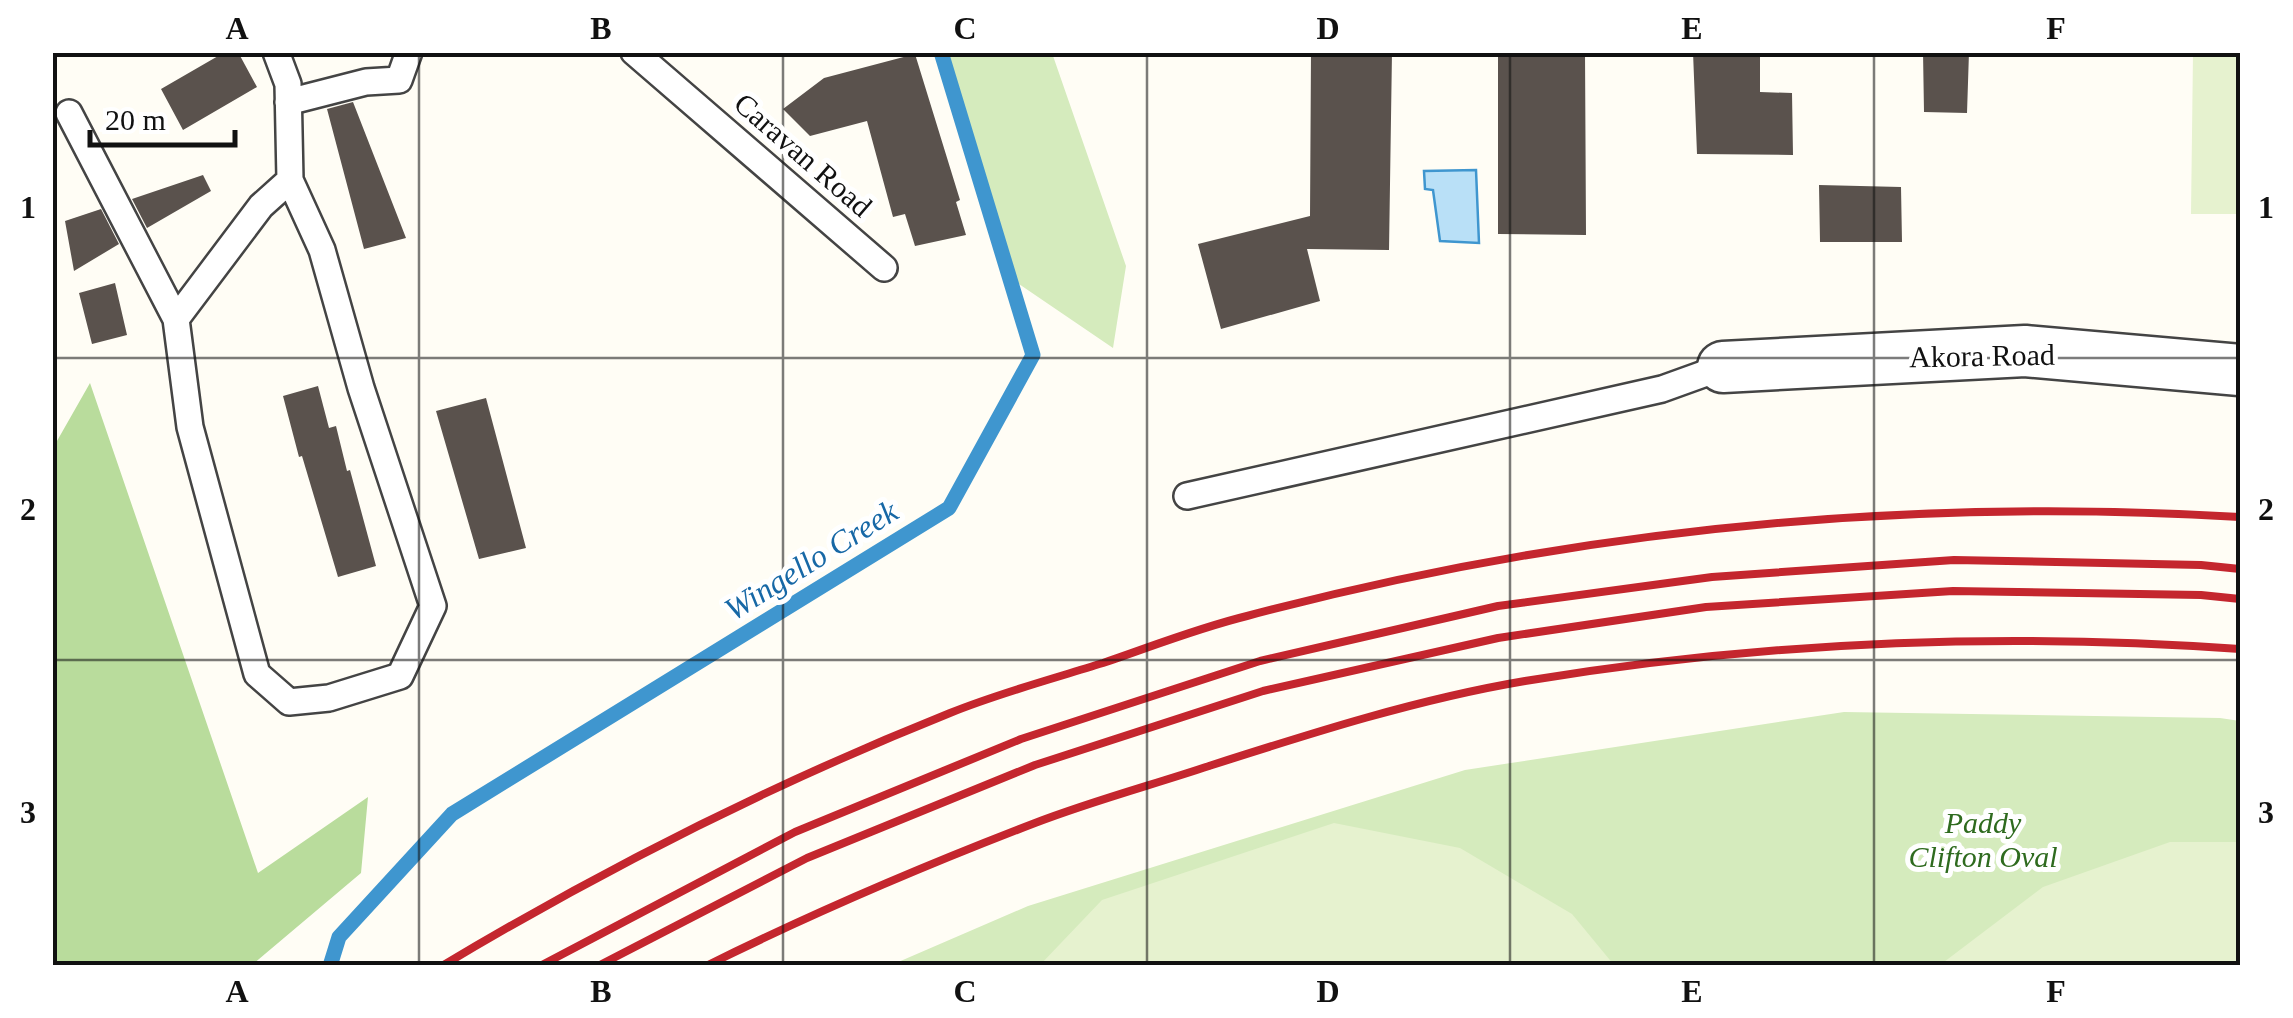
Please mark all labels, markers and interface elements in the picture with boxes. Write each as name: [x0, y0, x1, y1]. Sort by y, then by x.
text: A: [225, 10, 249, 46]
text: B: [590, 10, 612, 46]
text: C: [953, 10, 977, 46]
text: D: [1316, 10, 1340, 46]
text: E: [1681, 10, 1703, 46]
text: F: [2046, 10, 2066, 46]
scale bar: [90, 85, 235, 147]
street label: Caravan Road: [728, 86, 879, 223]
text: 20 m: [105, 103, 166, 136]
text: 1: [20, 189, 36, 225]
text: 1: [2258, 189, 2274, 225]
street label: Akora Road: [1909, 338, 2055, 373]
text: 2: [20, 491, 36, 527]
text: 2: [2258, 491, 2274, 527]
water label: Wingello Creek: [718, 492, 905, 627]
text: 3: [20, 794, 36, 830]
text: 3: [2258, 794, 2274, 830]
park label: Paddy Clifton Oval: [1908, 806, 2058, 873]
text: A: [225, 973, 249, 1009]
text: B: [590, 973, 612, 1009]
text: C: [953, 973, 977, 1009]
text: D: [1316, 973, 1340, 1009]
text: E: [1681, 973, 1703, 1009]
text: F: [2046, 973, 2066, 1009]

